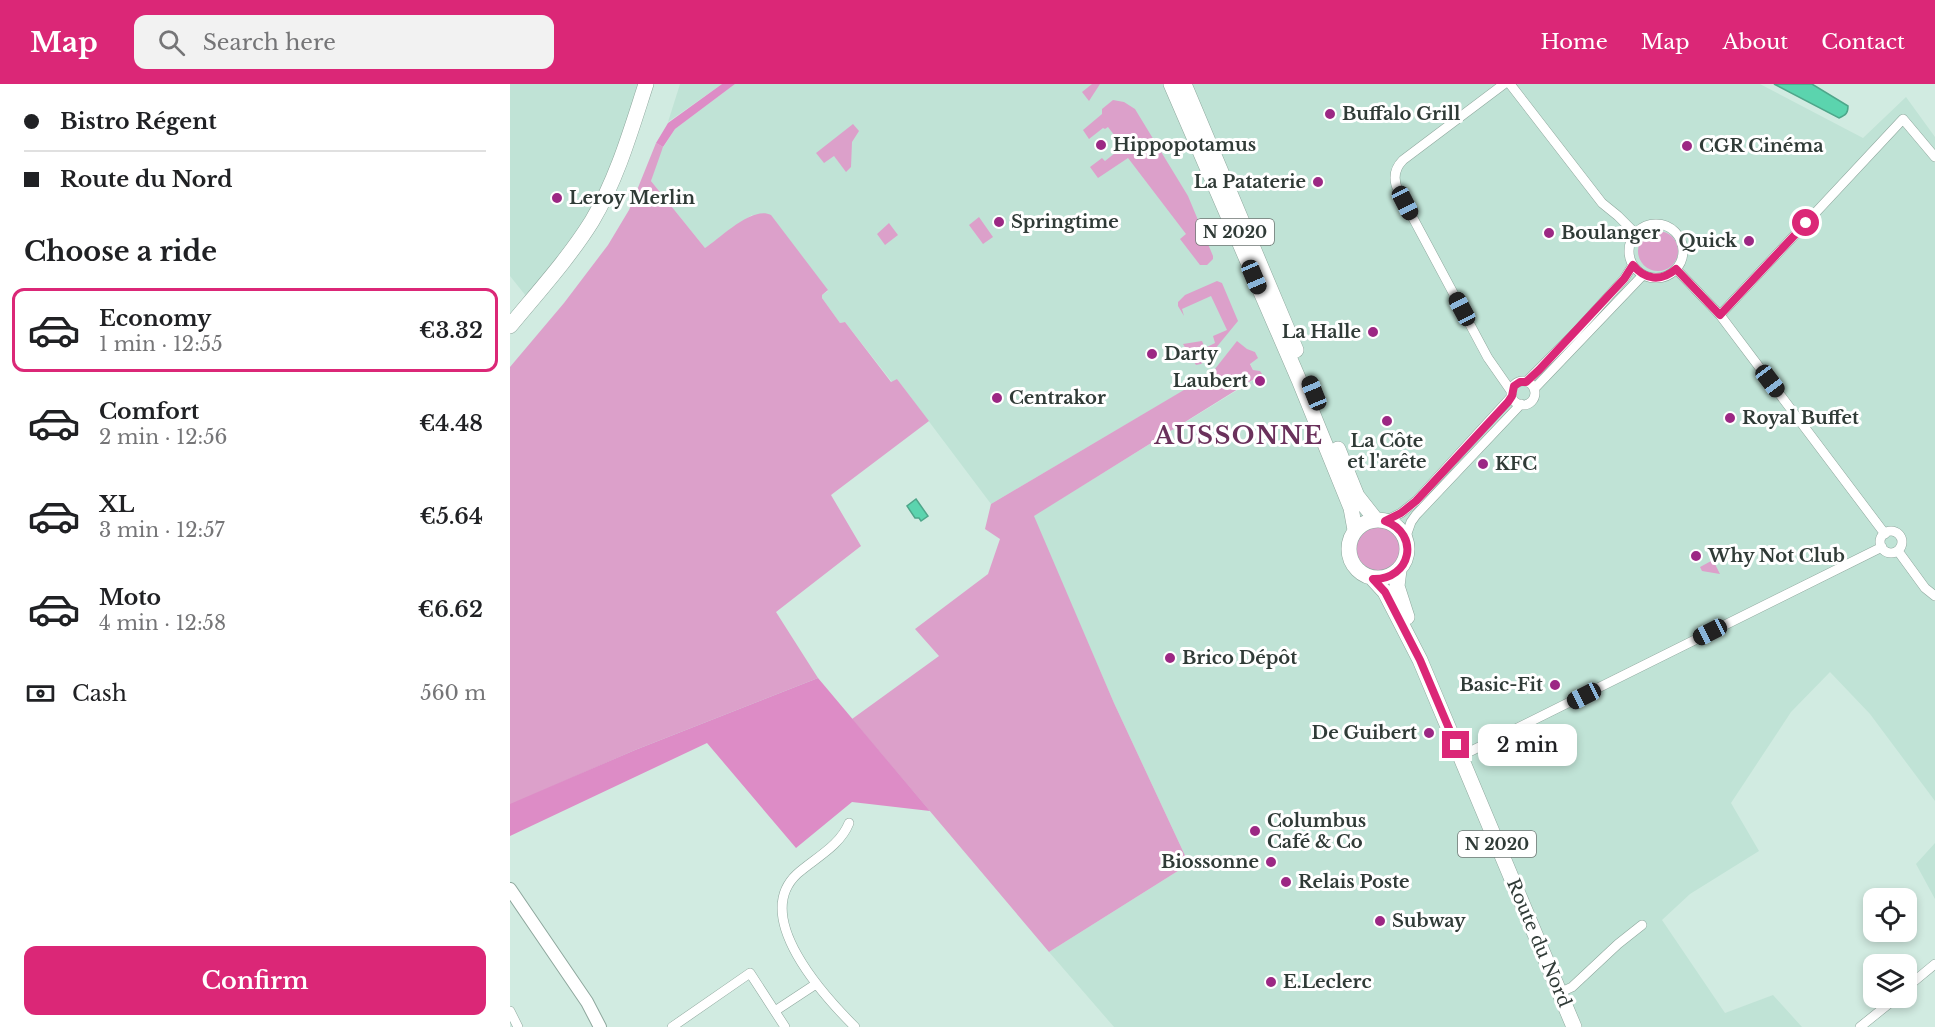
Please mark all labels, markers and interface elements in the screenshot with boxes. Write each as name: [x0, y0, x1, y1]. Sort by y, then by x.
search box: [134, 15, 554, 69]
text: Map: [30, 25, 98, 60]
icon: search: [155, 26, 188, 59]
text: Search here: [203, 29, 336, 56]
text: Home: [1541, 29, 1608, 55]
text: Map: [1641, 29, 1689, 55]
text: About: [1722, 29, 1788, 55]
text: Contact: [1821, 29, 1905, 55]
place label: Buffalo Grill: [1342, 103, 1461, 125]
marker: Buffalo Grill: [1323, 107, 1337, 121]
text: Bistro Régent: [60, 108, 217, 135]
place label: Hippopotamus: [1113, 134, 1256, 156]
place label: CGR Cinéma: [1699, 135, 1824, 157]
marker: Hippopotamus: [1094, 138, 1108, 152]
marker: CGR Cinéma: [1680, 139, 1694, 153]
text: Route du Nord: [60, 166, 232, 193]
place label: La Pataterie: [1194, 171, 1306, 193]
marker: La Pataterie: [1311, 175, 1325, 189]
car: [1389, 183, 1421, 223]
place label: Leroy Merlin: [569, 187, 695, 209]
marker: Leroy Merlin: [550, 191, 564, 205]
route start: [1792, 209, 1819, 236]
place label: Springtime: [1011, 211, 1119, 233]
marker: Springtime: [992, 215, 1006, 229]
road number: N 2020: [1196, 219, 1274, 245]
place label: Boulanger: [1561, 222, 1660, 244]
marker: Boulanger: [1542, 226, 1556, 240]
place label: Quick: [1679, 230, 1738, 252]
marker: Quick: [1742, 234, 1756, 248]
text: Choose a ride: [24, 235, 217, 268]
car: [1239, 257, 1269, 297]
car: [1446, 289, 1478, 329]
icon: car: [27, 303, 81, 357]
text: Economy: [99, 305, 211, 332]
text: €3.32: [419, 317, 483, 344]
place label: La Halle: [1282, 321, 1361, 343]
marker: La Halle: [1366, 325, 1380, 339]
text: 1 min · 12:55: [99, 332, 223, 356]
place label: Darty: [1164, 343, 1219, 365]
marker: Darty: [1145, 347, 1159, 361]
car: [1752, 361, 1788, 401]
place label: Laubert: [1173, 370, 1248, 392]
car: [1299, 373, 1329, 413]
marker: Laubert: [1253, 374, 1267, 388]
place label: Centrakor: [1009, 387, 1106, 409]
marker: Centrakor: [990, 391, 1004, 405]
icon: car: [27, 396, 81, 450]
text: Comfort: [99, 398, 199, 425]
place label: Royal Buffet: [1742, 407, 1859, 429]
text: €4.48: [419, 410, 483, 437]
marker: Royal Buffet: [1723, 411, 1737, 425]
marker: La Côte et l'arête: [1380, 414, 1394, 428]
district label: AUSSONNE: [1153, 421, 1324, 450]
text: 2 min · 12:56: [99, 425, 227, 449]
place label: La Côte et l'arête: [1347, 430, 1427, 473]
place label: KFC: [1495, 453, 1537, 475]
marker: KFC: [1476, 457, 1490, 471]
icon: car: [27, 489, 81, 543]
text: XL: [99, 491, 134, 518]
text: €5.64: [420, 503, 483, 530]
text: 3 min · 12:57: [99, 518, 225, 542]
place label: Why Not Club: [1707, 545, 1845, 567]
marker: Why Not Club: [1689, 549, 1703, 563]
icon: car: [27, 582, 81, 636]
text: Moto: [99, 584, 161, 611]
text: €6.62: [418, 596, 483, 623]
text: 4 min · 12:58: [99, 611, 226, 635]
car: [1690, 616, 1730, 648]
place label: Brico Dépôt: [1182, 647, 1297, 669]
marker: Brico Dépôt: [1163, 651, 1177, 665]
place label: Basic-Fit: [1459, 674, 1543, 696]
icon: cash: [24, 677, 57, 710]
marker: Basic-Fit: [1548, 678, 1562, 692]
text: Cash: [72, 680, 127, 707]
car: [1564, 680, 1604, 712]
text: 560 m: [420, 681, 486, 705]
place label: De Guibert: [1312, 722, 1417, 744]
callout: 2 min: [1477, 724, 1576, 766]
marker: De Guibert: [1422, 726, 1436, 740]
route end: [1442, 731, 1469, 758]
text: 2 min: [1497, 733, 1558, 757]
place label: Columbus Café & Co: [1267, 810, 1366, 853]
marker: Columbus Café & Co: [1248, 824, 1262, 838]
road number: N 2020: [1458, 831, 1536, 857]
place label: Biossonne: [1161, 851, 1259, 873]
marker: Biossonne: [1264, 855, 1278, 869]
place label: Relais Poste: [1298, 871, 1410, 893]
marker: Relais Poste: [1279, 875, 1293, 889]
street label: Route du Nord: [1502, 875, 1576, 1011]
map controls: [1863, 888, 1917, 1008]
button: locate: [1863, 888, 1917, 942]
place label: Subway: [1392, 910, 1466, 932]
marker: Subway: [1373, 914, 1387, 928]
button: Confirm: [24, 946, 486, 1015]
button: layers: [1863, 954, 1917, 1008]
place label: E.Leclerc: [1283, 971, 1372, 993]
marker: E.Leclerc: [1264, 975, 1278, 989]

